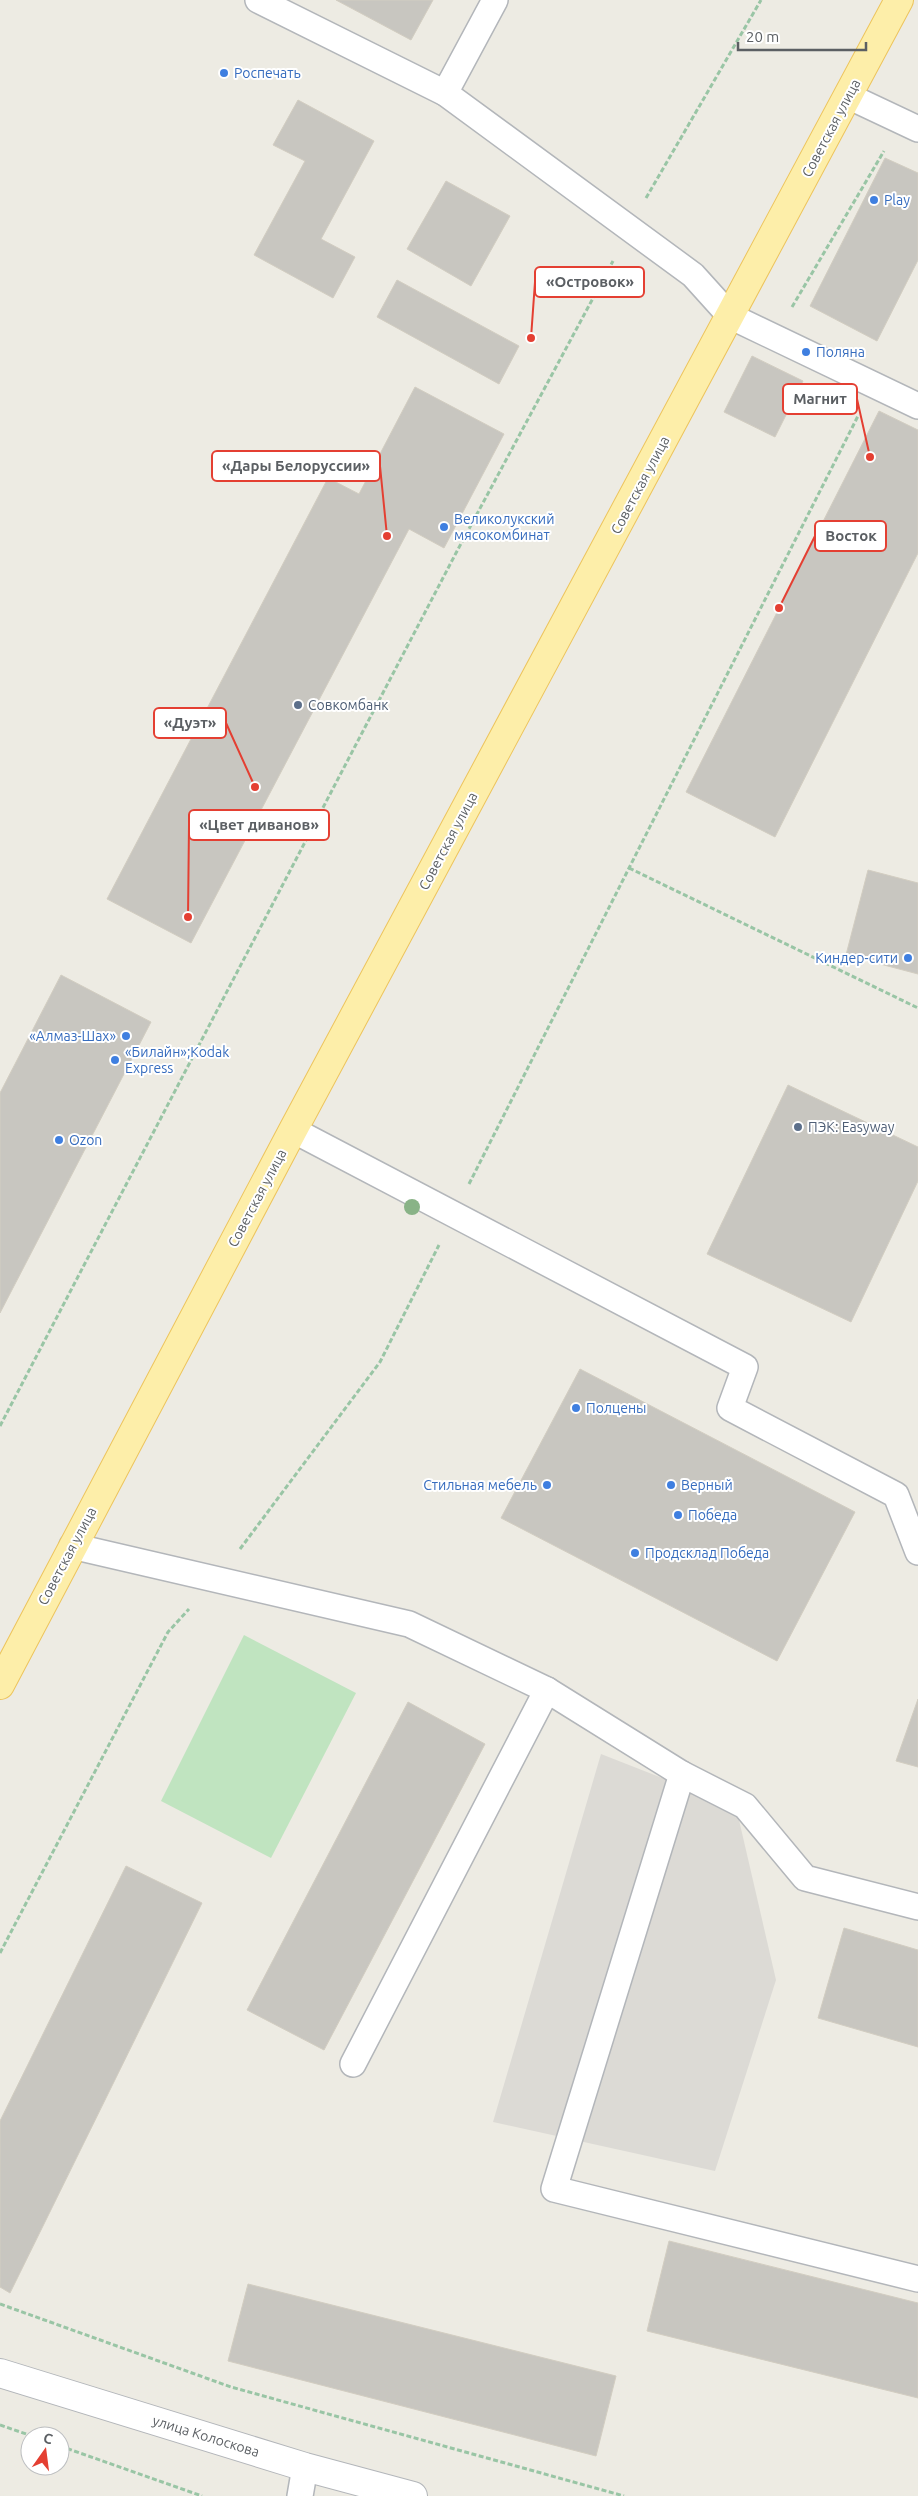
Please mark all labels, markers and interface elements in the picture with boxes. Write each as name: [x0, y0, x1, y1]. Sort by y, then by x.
scale bar: [738, 20, 866, 52]
text: 20 m: [746, 28, 779, 45]
place label: Роспечать: [234, 65, 301, 81]
marker: Роспечать: [218, 67, 230, 79]
street label: Советская улица: [798, 76, 864, 180]
place label: Рlay: [884, 192, 910, 208]
marker: Рlay: [868, 194, 880, 206]
callout: «Островок»: [535, 267, 644, 297]
text: «Островок»: [546, 273, 635, 290]
place label: Поляна: [816, 344, 865, 360]
marker: Поляна: [800, 346, 812, 358]
callout: Магнит: [783, 384, 857, 414]
text: Магнит: [793, 390, 847, 407]
street label: Советская улица: [607, 433, 673, 537]
callout: «Дары Белоруссии»: [212, 451, 380, 481]
text: «Дары Белоруссии»: [222, 457, 371, 474]
place label: Великолукский мясокомбинат: [454, 511, 554, 543]
marker: Великолукский мясокомбинат: [438, 521, 450, 533]
callout: Восток: [815, 521, 886, 551]
text: Восток: [825, 527, 877, 544]
place label: Совкомбанк: [308, 697, 389, 713]
marker: Совкомбанк: [292, 699, 304, 711]
callout: «Дуэт»: [154, 708, 226, 738]
text: «Дуэт»: [164, 714, 217, 731]
street label: Советская улица: [415, 789, 481, 893]
callout: «Цвет диванов»: [189, 810, 329, 840]
text: «Цвет диванов»: [199, 816, 319, 833]
place label: Киндер-сити: [815, 950, 898, 966]
marker: Киндер-сити: [902, 952, 914, 964]
place label: «Алмаз-Шах»: [29, 1028, 116, 1044]
marker: «Алмаз-Шах»: [120, 1030, 132, 1042]
place label: «Билайн»;Kodak Express: [125, 1044, 229, 1076]
marker: «Билайн»;Kodak Express: [109, 1054, 121, 1066]
place label: ПЭК: Easyway: [808, 1119, 895, 1135]
marker: ПЭК: Easyway: [792, 1121, 804, 1133]
place label: Ozon: [69, 1132, 102, 1148]
marker: Ozon: [53, 1134, 65, 1146]
street label: Советская улица: [224, 1146, 290, 1250]
place label: Полцены: [586, 1400, 647, 1416]
marker: Полцены: [570, 1402, 582, 1414]
place label: Стильная мебель: [423, 1477, 537, 1493]
place label: Верный: [681, 1477, 733, 1493]
marker: Стильная мебель: [541, 1479, 553, 1491]
marker: Верный: [665, 1479, 677, 1491]
street label: Советская улица: [34, 1504, 100, 1608]
place label: Победа: [688, 1507, 737, 1523]
marker: Победа: [672, 1509, 684, 1521]
place label: Продсклад Победа: [645, 1545, 769, 1561]
marker: Продсклад Победа: [629, 1547, 641, 1559]
street label: улица Колоскова: [151, 2412, 261, 2460]
north arrow: [20, 2426, 70, 2476]
text: С: [42, 2430, 54, 2447]

